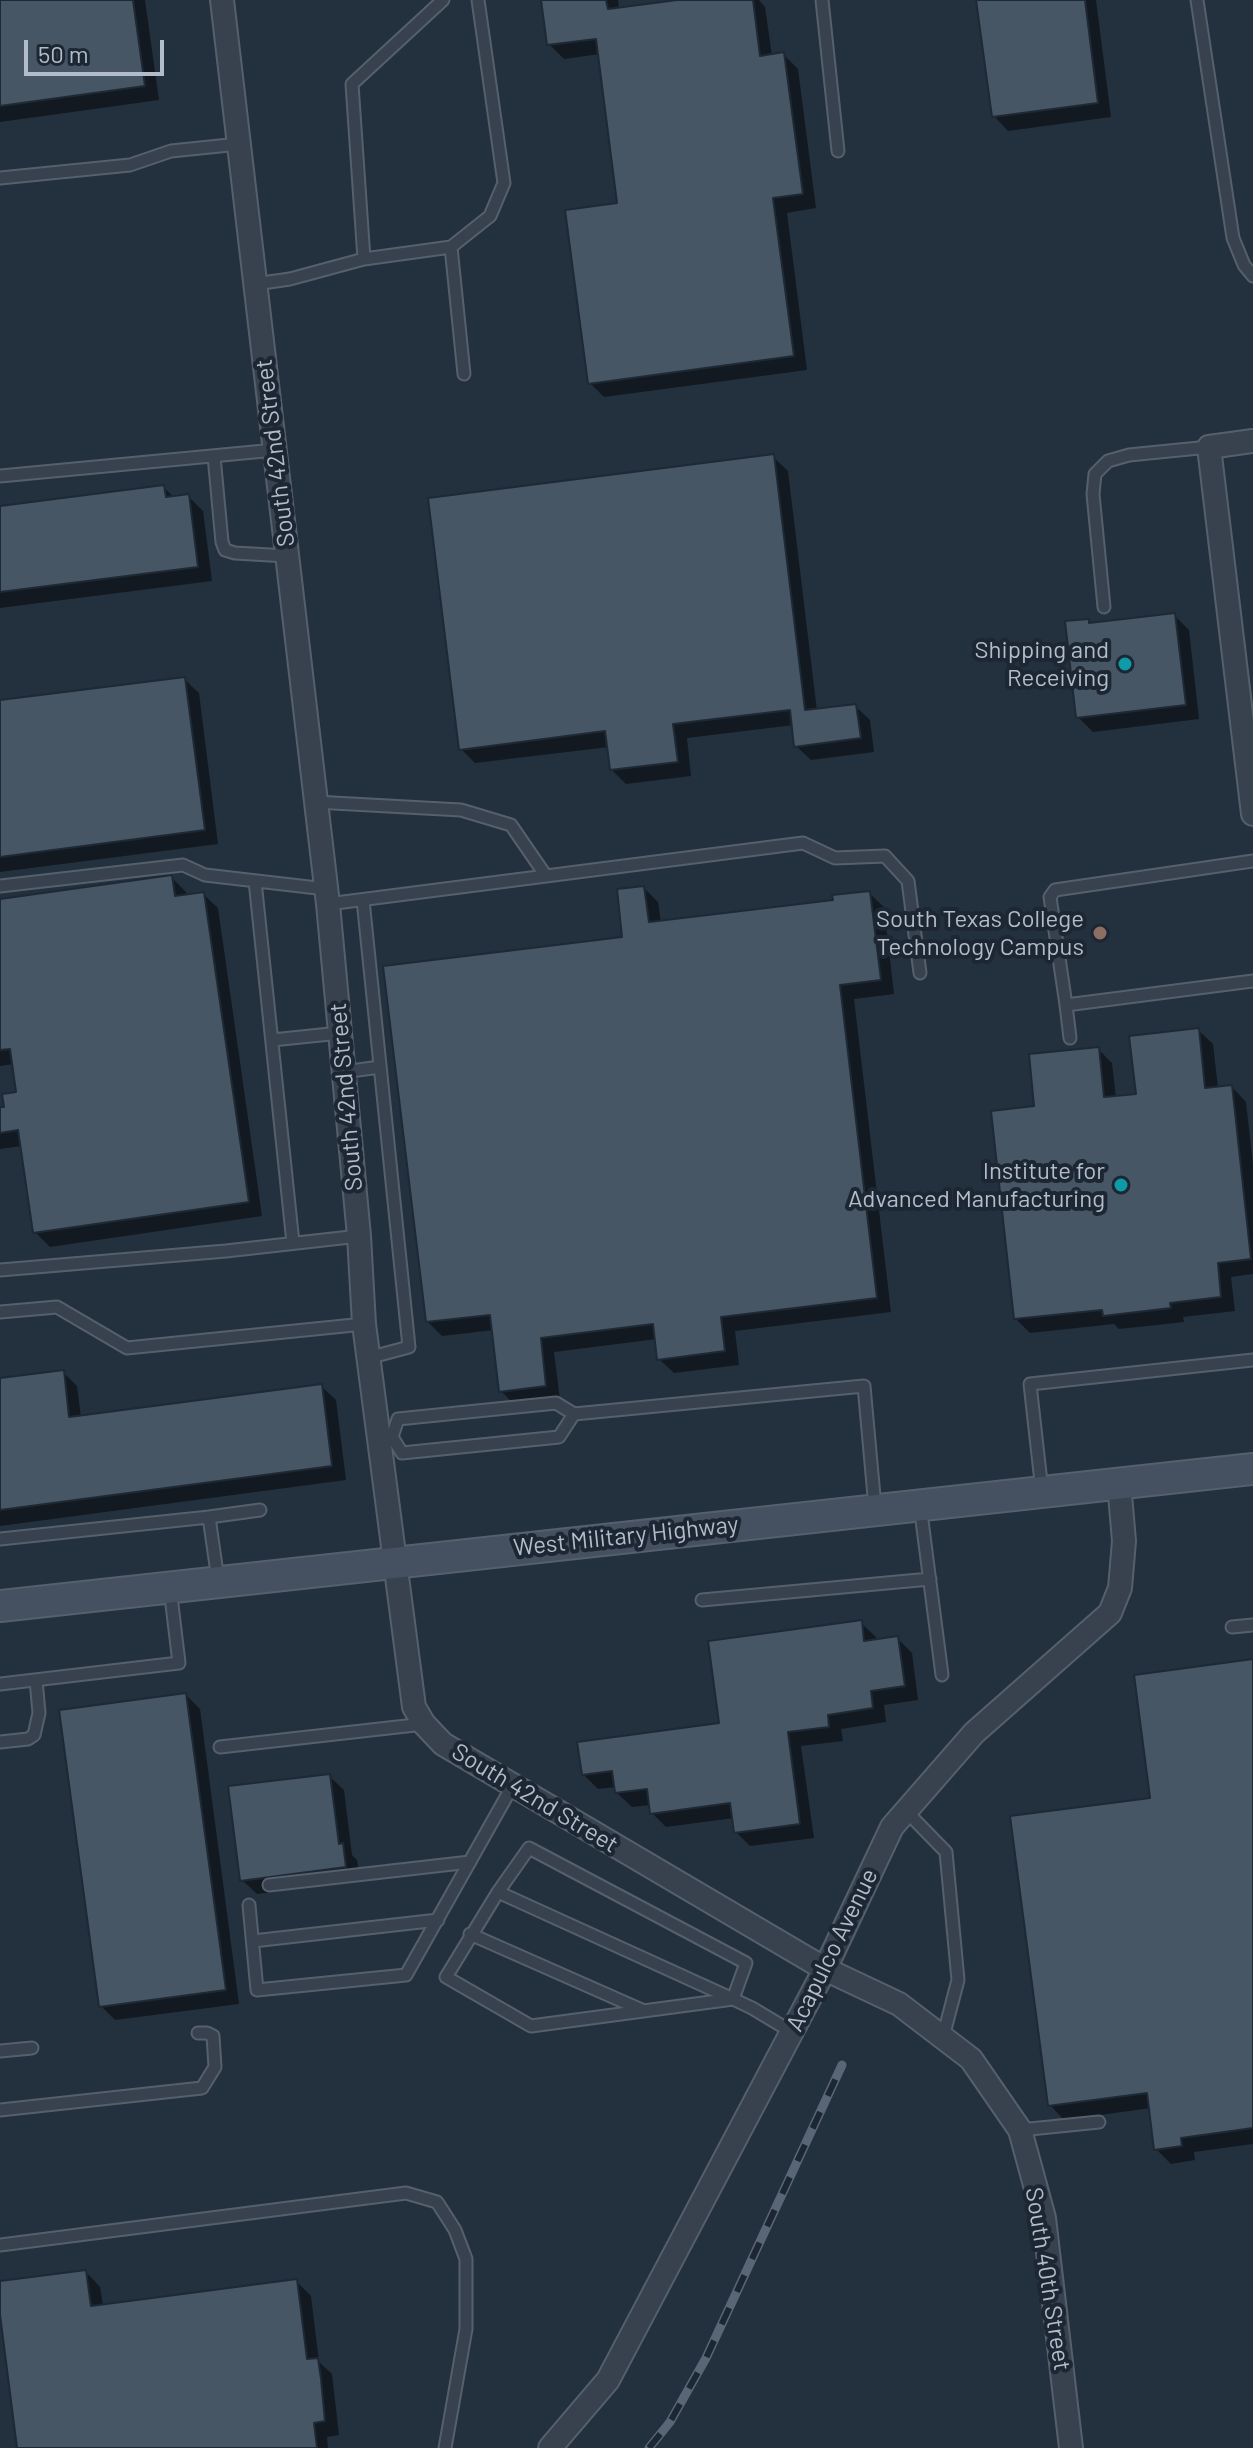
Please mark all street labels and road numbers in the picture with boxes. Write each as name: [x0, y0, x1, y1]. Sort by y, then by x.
street label: South 42nd Street: [249, 358, 301, 548]
street label: South 42nd Street: [323, 1002, 369, 1192]
street label: West Military Highway: [512, 1510, 740, 1562]
street label: South 42nd Street: [447, 1737, 623, 1859]
street label: Acapulco Avenue: [780, 1864, 884, 2036]
street label: South 40th Street: [1019, 2185, 1077, 2373]

